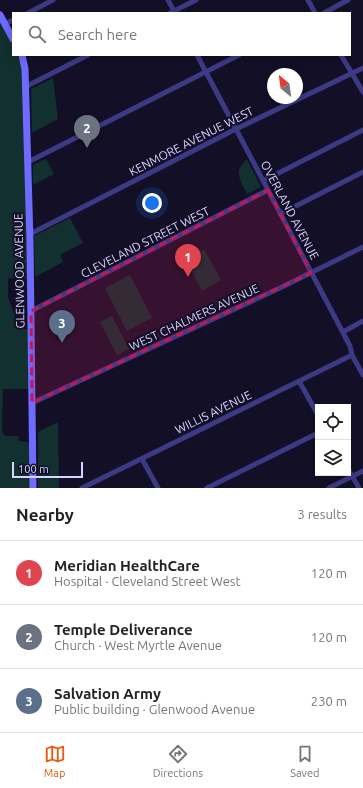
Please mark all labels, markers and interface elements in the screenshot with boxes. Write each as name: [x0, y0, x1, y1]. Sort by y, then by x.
search box: [12, 12, 351, 56]
icon: search: [26, 23, 48, 45]
text: Search here: [58, 26, 137, 43]
north arrow: [267, 68, 303, 104]
street label: KENMORE AVENUE WEST: [127, 104, 256, 178]
pin: 2: [74, 115, 100, 148]
street label: OVERLAND AVENUE: [258, 158, 322, 262]
your location: [142, 193, 162, 213]
street label: CLEVELAND STREET WEST: [78, 204, 212, 280]
street label: GLENWOOD AVENUE: [11, 213, 27, 329]
pin: 1: [175, 244, 201, 277]
street label: WEST CHALMERS AVENUE: [127, 281, 261, 353]
pin: 3: [49, 310, 75, 343]
street label: WILLIS AVENUE: [173, 388, 254, 436]
map controls: [315, 404, 351, 476]
button: locate: [315, 404, 351, 440]
button: layers: [315, 440, 351, 476]
scale bar: [12, 460, 83, 479]
text: 100 m: [18, 463, 49, 475]
text: Nearby: [16, 505, 74, 524]
text: 3 results: [297, 507, 347, 521]
text: Meridian HealthCare: [54, 557, 200, 574]
text: 1: [25, 566, 33, 580]
text: 120 m: [311, 566, 347, 580]
text: Hospital · Cleveland Street West: [54, 574, 241, 588]
text: Temple Deliverance: [54, 621, 193, 638]
text: 2: [25, 630, 33, 644]
text: 120 m: [311, 630, 347, 644]
text: Church · West Myrtle Avenue: [54, 638, 222, 652]
text: Salvation Army: [54, 685, 161, 702]
text: 3: [25, 694, 33, 708]
text: 230 m: [311, 694, 347, 708]
text: Public building · Glenwood Avenue: [54, 702, 255, 716]
tab: Map: [44, 743, 66, 779]
tab: Directions: [153, 743, 203, 779]
tab: Saved: [290, 743, 319, 779]

